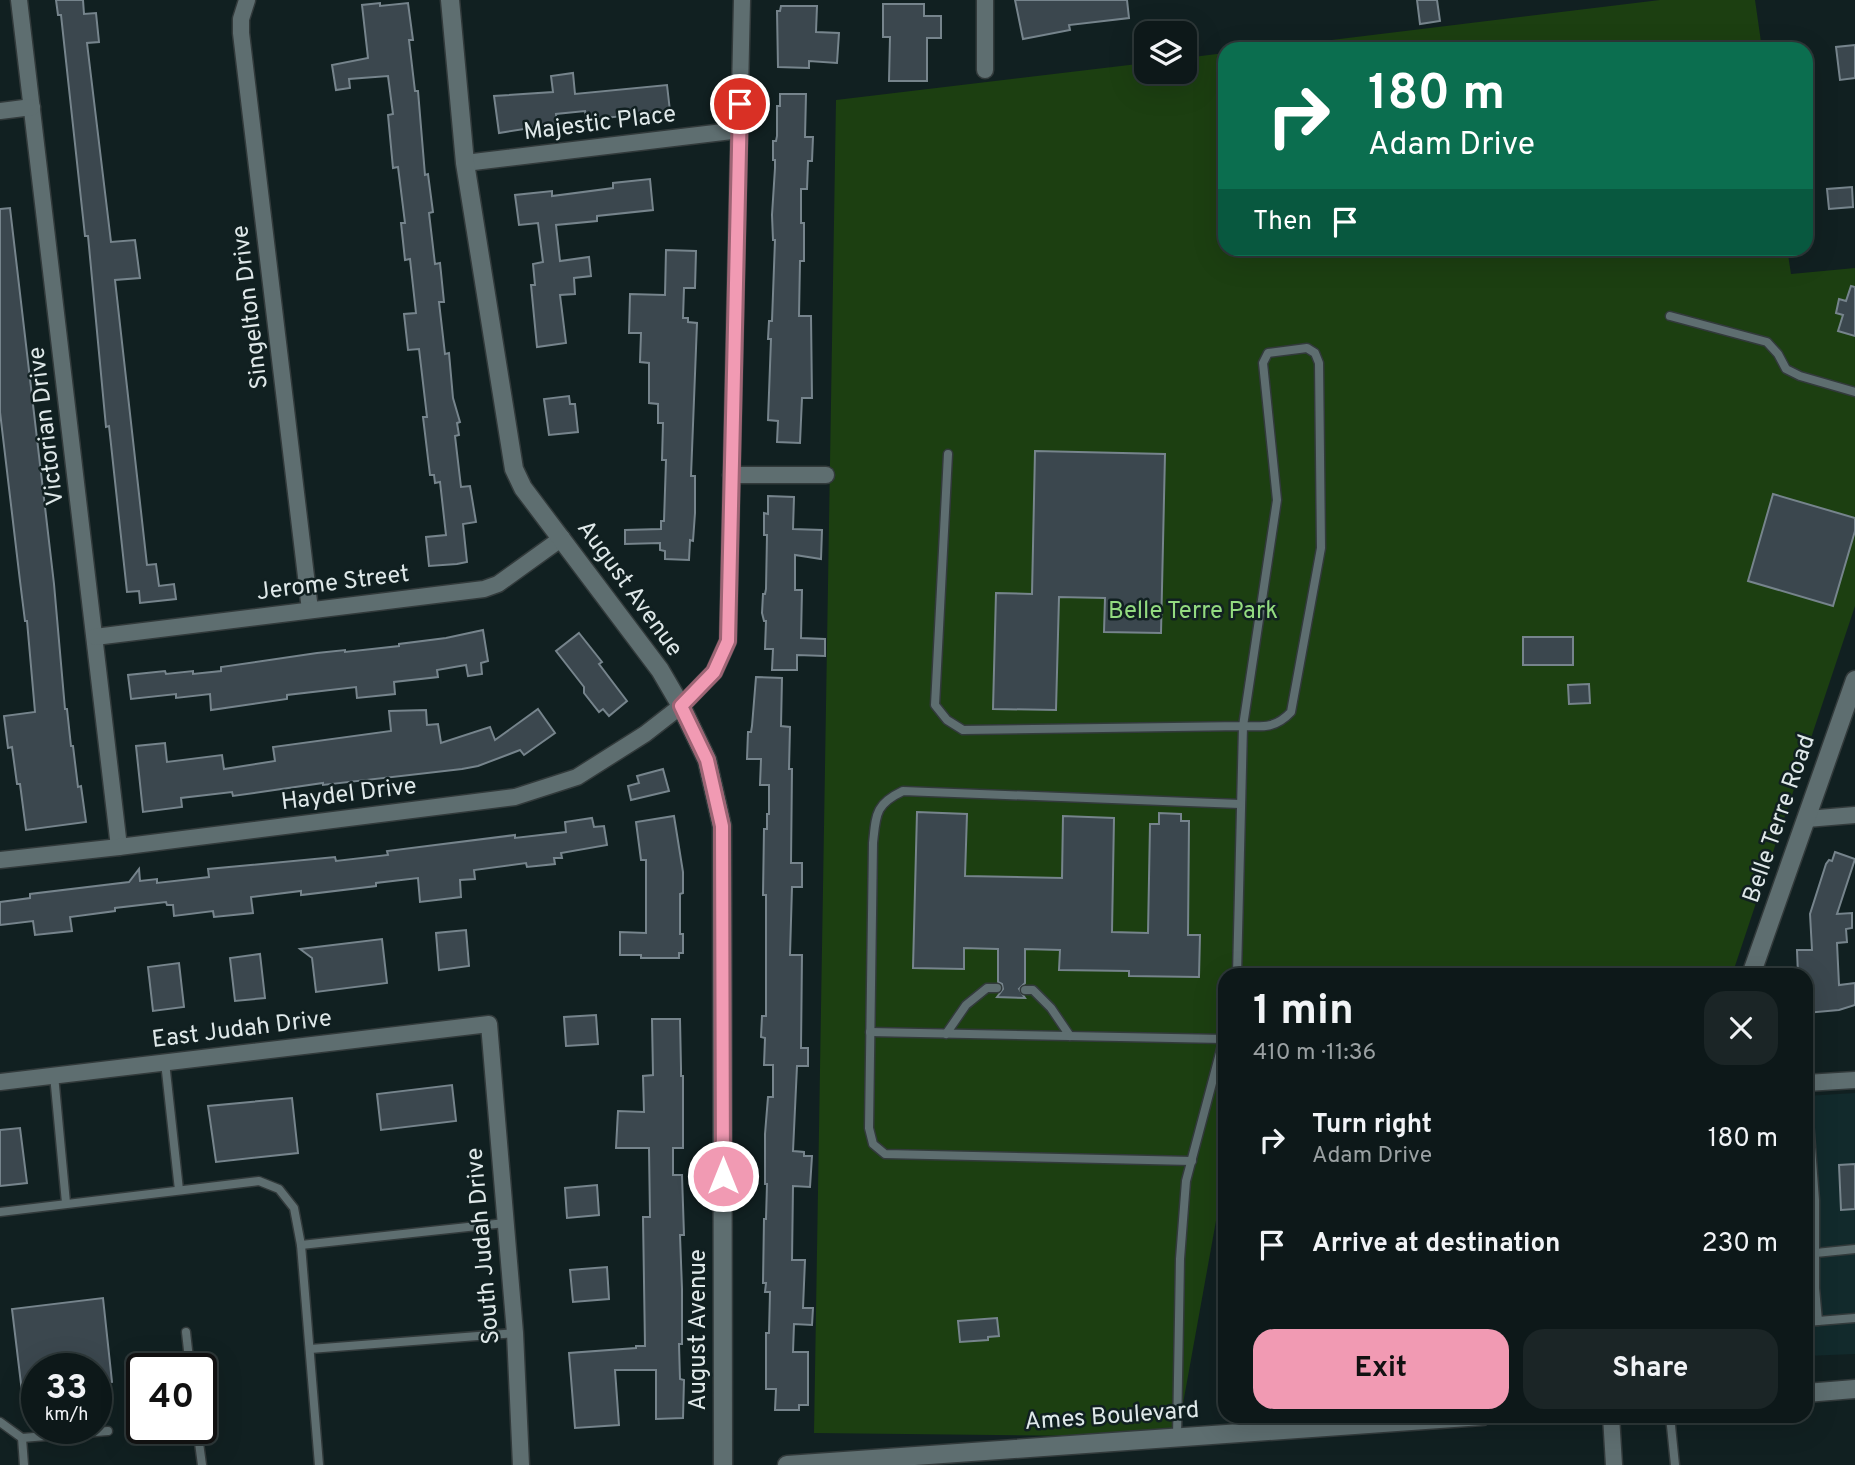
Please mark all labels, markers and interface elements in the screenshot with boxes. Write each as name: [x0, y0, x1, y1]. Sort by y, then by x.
map controls: [1134, 21, 1197, 84]
button: layers: [1134, 21, 1197, 84]
text: 180 m: [1368, 65, 1505, 127]
icon: right: [1253, 70, 1344, 161]
pin: [710, 74, 770, 134]
icon: arrive: [721, 85, 759, 123]
street label: Majestic Place: [522, 100, 678, 148]
text: Adam Drive: [1368, 126, 1535, 166]
icon: arrive: [1326, 203, 1364, 241]
text: Then: [1253, 206, 1312, 239]
street label: Singelton Drive: [226, 223, 276, 391]
street label: Victorian Drive: [22, 345, 72, 507]
street label: August Avenue: [569, 515, 689, 663]
street label: Jerome Street: [255, 560, 411, 608]
park label: Belle Terre Park: [1108, 597, 1278, 627]
street label: Belle Terre Road: [1737, 731, 1823, 907]
street label: Haydel Drive: [279, 772, 419, 818]
text: 1 min: [1253, 986, 1354, 1039]
button: close: [1704, 991, 1778, 1065]
street label: East Judah Drive: [150, 1004, 334, 1056]
text: 410 m · 11:36: [1253, 1039, 1376, 1068]
text: Turn right: [1312, 1109, 1432, 1142]
icon: right: [1253, 1121, 1291, 1159]
text: 180 m: [1708, 1123, 1778, 1156]
position arrow: [686, 1139, 760, 1213]
text: Adam Drive: [1312, 1142, 1432, 1171]
street label: South Judah Drive: [460, 1146, 508, 1346]
icon: arrive: [1253, 1226, 1291, 1264]
text: Arrive at destination: [1312, 1228, 1560, 1261]
text: 230 m: [1702, 1228, 1778, 1261]
street label: August Avenue: [684, 1249, 714, 1411]
button: Exit: [1253, 1329, 1509, 1409]
button: Share: [1523, 1329, 1778, 1409]
speed limit sign: 40: [126, 1353, 217, 1444]
text: 33: [46, 1367, 87, 1411]
street label: Ames Boulevard: [1024, 1396, 1200, 1438]
text: km/h: [45, 1404, 88, 1427]

